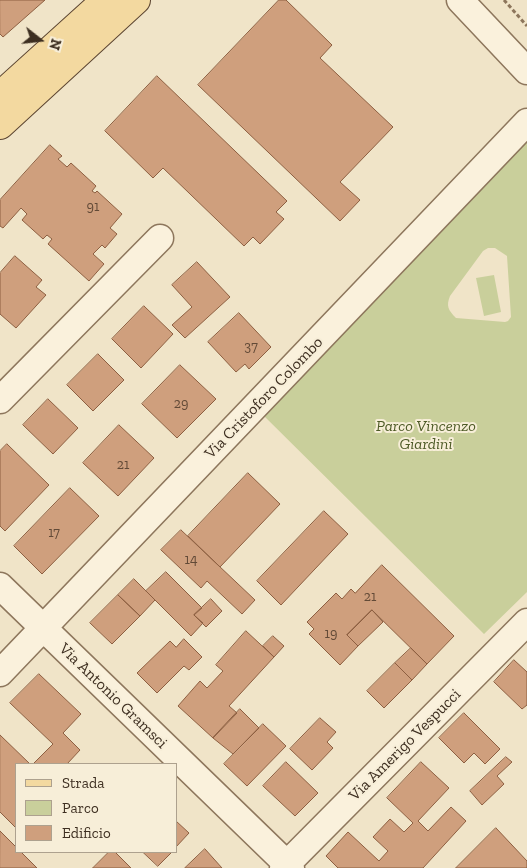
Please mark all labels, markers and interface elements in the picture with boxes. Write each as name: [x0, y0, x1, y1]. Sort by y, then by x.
north arrow: [15, 15, 65, 65]
text: N: [45, 37, 65, 52]
house number: 91: [87, 199, 99, 215]
street label: Via Cristoforo Colombo: [201, 333, 327, 463]
house number: 37: [244, 339, 258, 355]
house number: 29: [174, 396, 188, 412]
park label: Parco Vincenzo Giardini: [376, 416, 476, 454]
house number: 21: [117, 457, 129, 473]
house number: 17: [48, 525, 60, 541]
house number: 14: [185, 552, 197, 568]
house number: 21: [364, 589, 376, 605]
house number: 19: [325, 626, 337, 642]
street label: Via Antonio Gramsci: [55, 639, 171, 753]
street label: Via Amerigo Vespucci: [345, 685, 465, 805]
legend: [15, 763, 178, 853]
text: Strada: [62, 774, 105, 792]
text: Parco: [62, 799, 99, 817]
text: Edificio: [62, 824, 111, 842]

